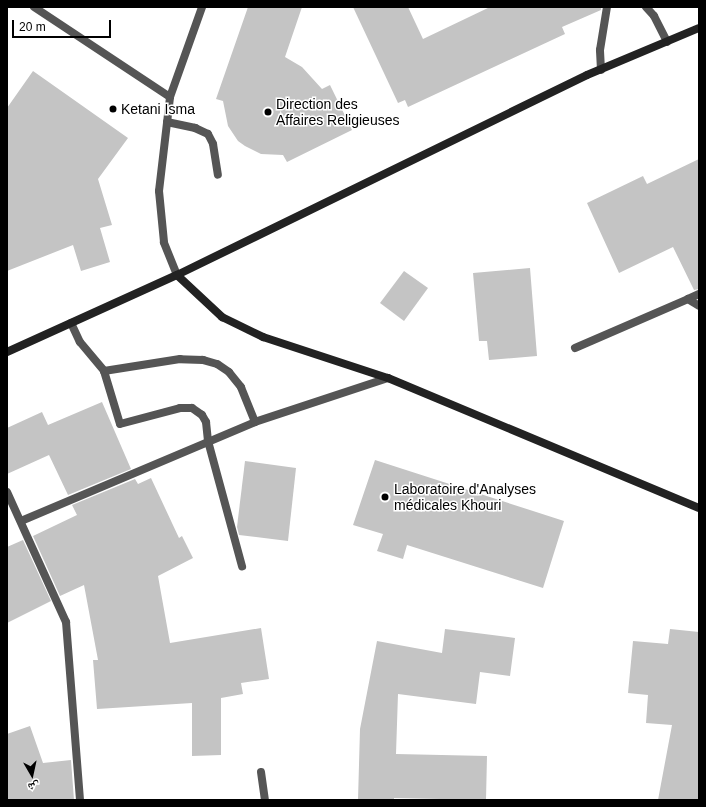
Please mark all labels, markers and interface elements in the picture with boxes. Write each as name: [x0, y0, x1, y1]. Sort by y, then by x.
scale bar: [14, 12, 113, 38]
text: 20 m: [19, 20, 46, 34]
place label: Direction des Affaires Religieuses: [276, 96, 399, 128]
place label: Ketani Isma: [121, 101, 195, 117]
marker: Ketani Isma: [108, 104, 118, 114]
marker: Direction des Affaires Religieuses: [263, 107, 273, 117]
place label: Laboratoire d'Analyses médicales Khouri: [394, 481, 536, 514]
marker: Laboratoire d'Analyses médicales Khouri: [379, 491, 391, 503]
north arrow: [12, 755, 52, 795]
text: ش: [27, 780, 41, 794]

